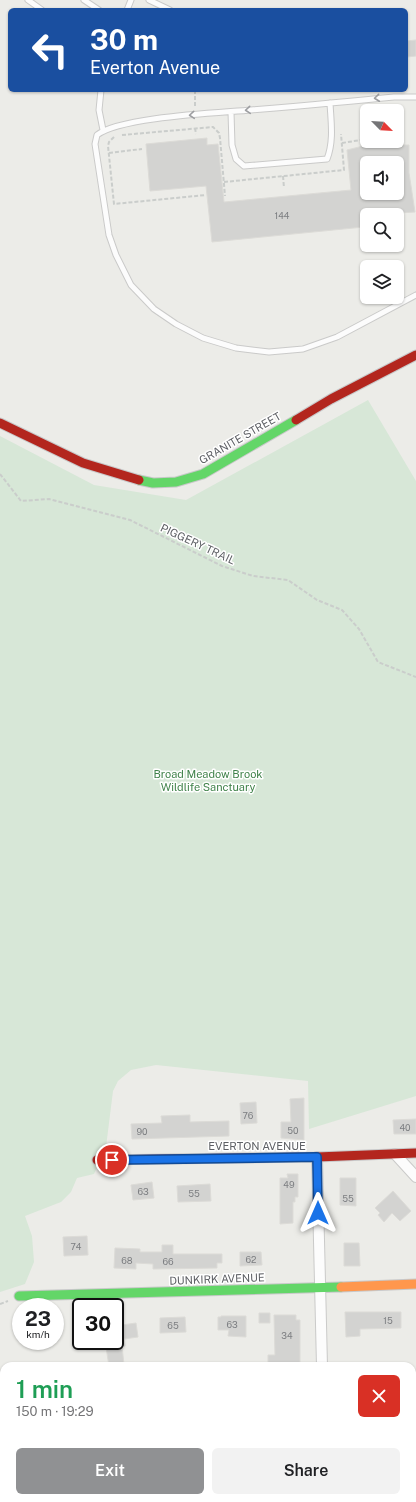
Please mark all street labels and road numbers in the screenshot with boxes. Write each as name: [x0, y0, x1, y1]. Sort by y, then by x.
street label: GRANITE STREET: [197, 409, 283, 466]
street label: PIGGERY TRAIL: [159, 521, 237, 567]
street label: EVERTON AVENUE: [208, 1140, 306, 1152]
street label: DUNKIRK AVENUE: [169, 1271, 265, 1287]

